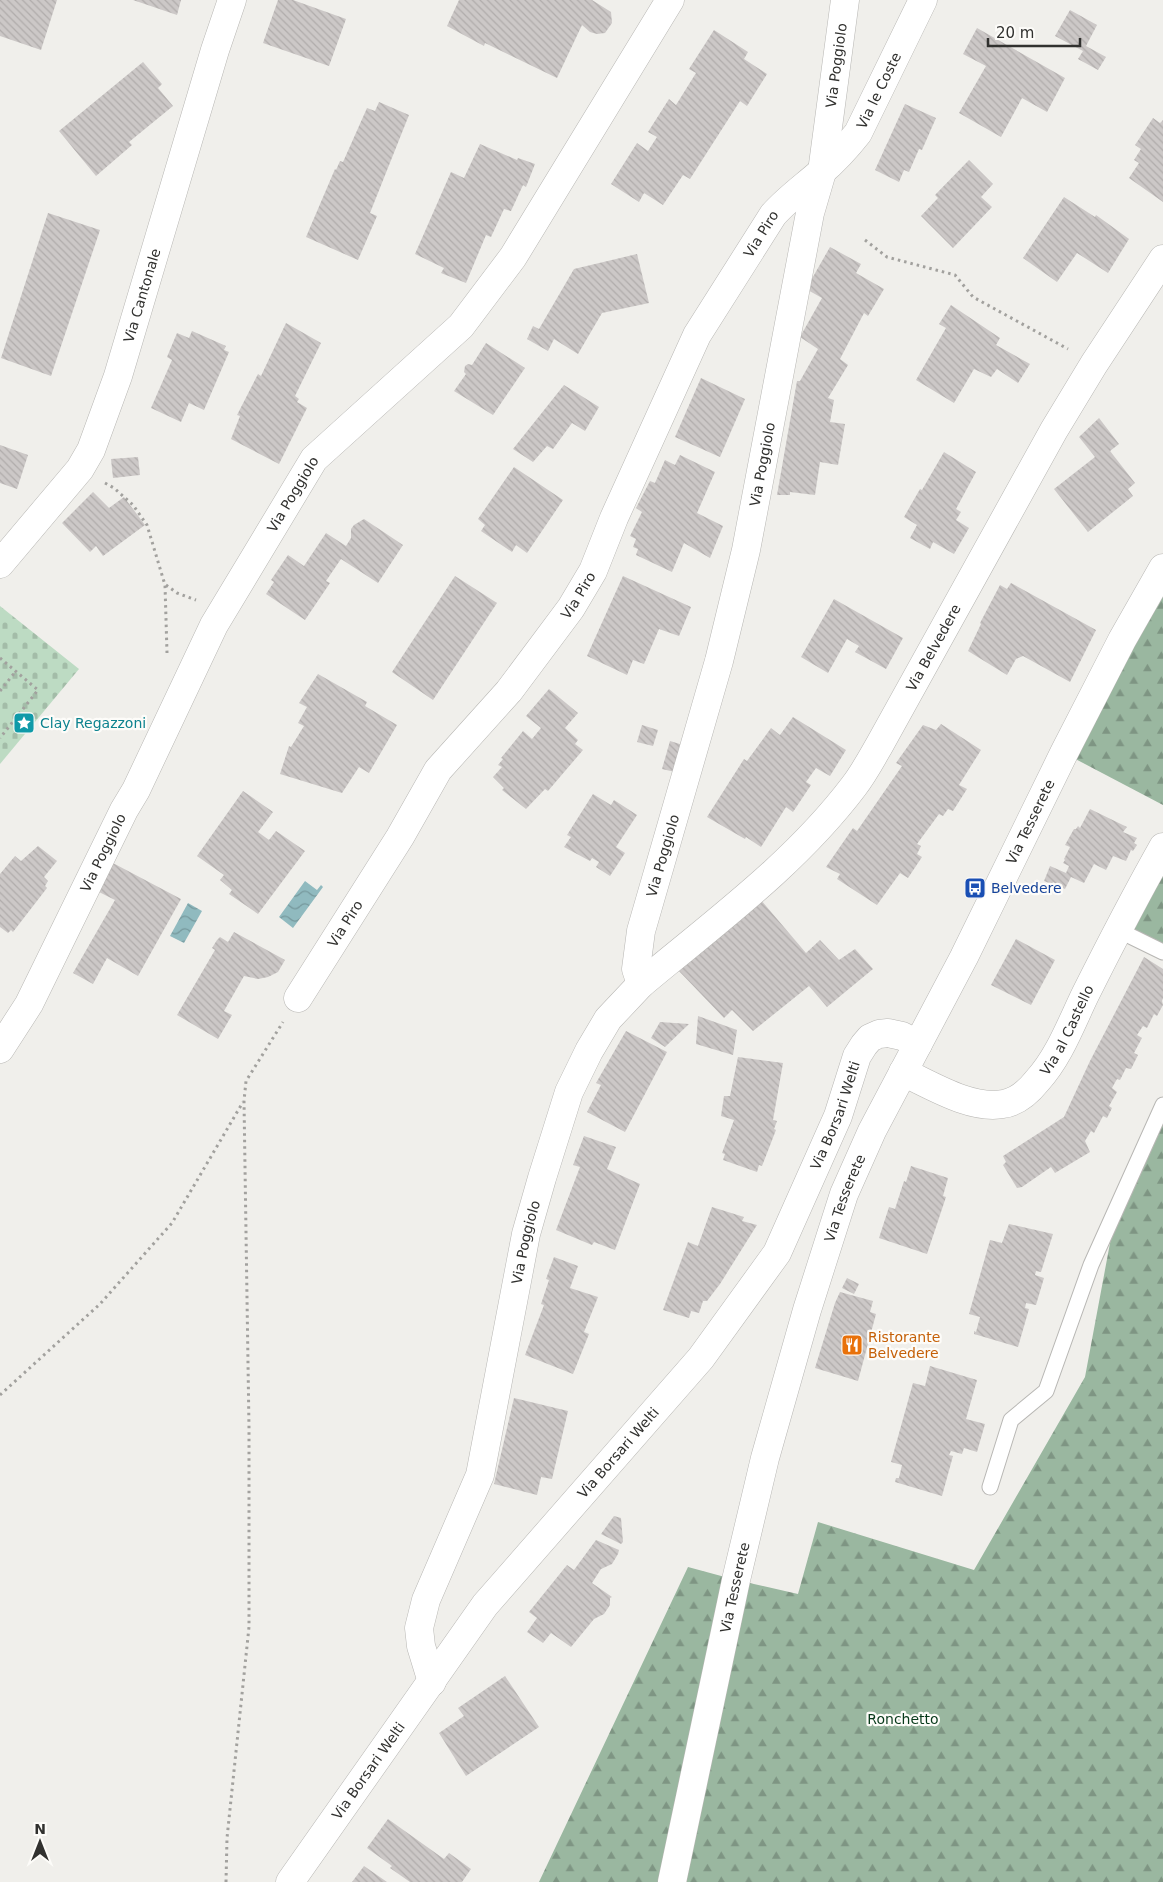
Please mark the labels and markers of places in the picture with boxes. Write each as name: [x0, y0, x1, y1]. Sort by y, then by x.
place icon: Clay Regazzoni: [12, 711, 36, 735]
place label: Clay Regazzoni: [40, 715, 146, 731]
bus stop icon: Belvedere: [963, 876, 987, 900]
place label: Belvedere: [991, 880, 1062, 896]
place label: Ristorante Belvedere: [868, 1329, 940, 1361]
restaurant icon: Ristorante Belvedere: [840, 1333, 864, 1357]

